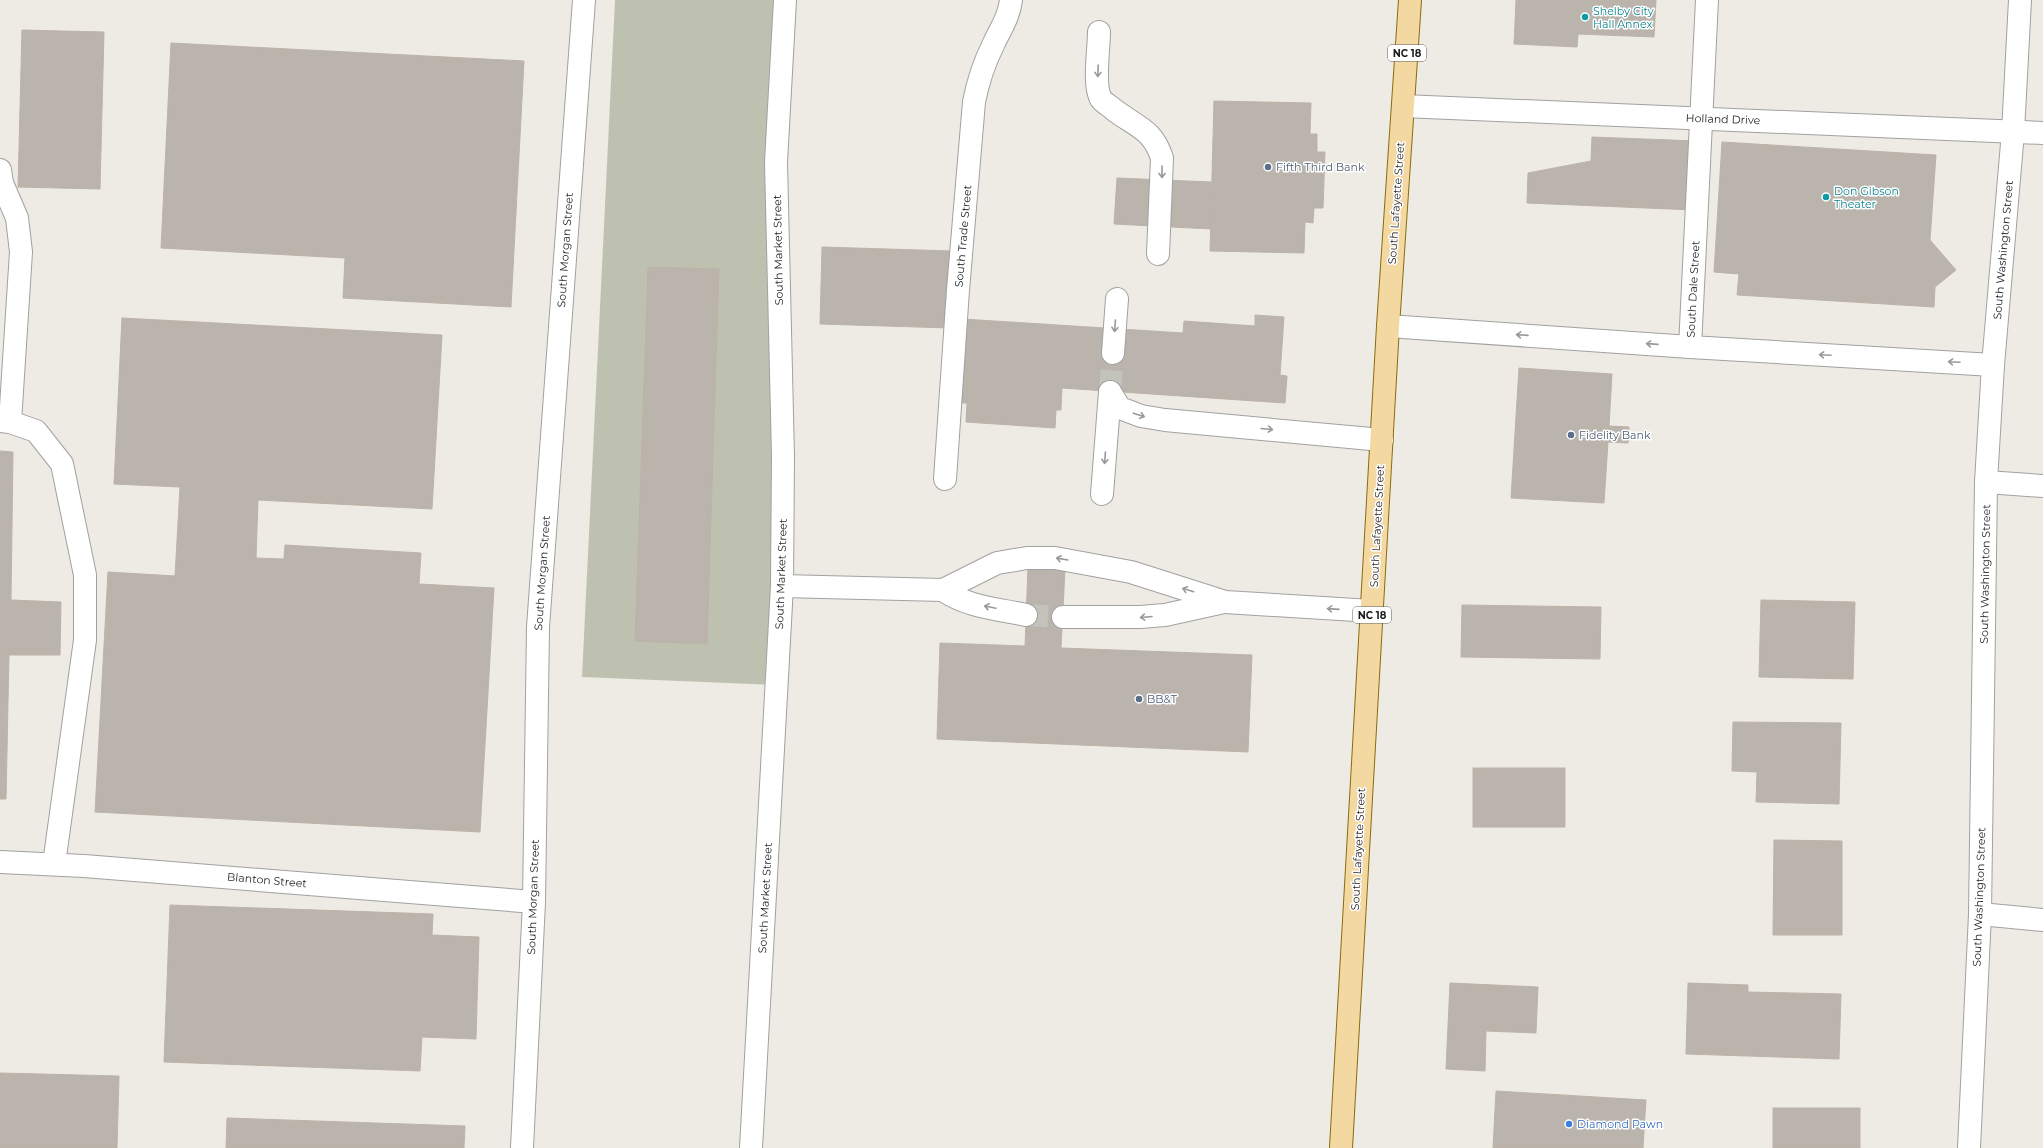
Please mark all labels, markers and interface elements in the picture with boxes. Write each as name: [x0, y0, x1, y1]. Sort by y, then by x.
place label: Shelby City Hall Annex: [1593, 4, 1654, 31]
marker: Shelby City Hall Annex: [1580, 12, 1590, 22]
road number: NC 18: [1388, 45, 1426, 61]
one-way arrow: [1094, 64, 1102, 77]
street label: Holland Drive: [1685, 111, 1761, 127]
street label: South Lafayette Street: [1385, 141, 1407, 265]
place label: Fifth Third Bank: [1276, 160, 1365, 174]
marker: Fifth Third Bank: [1263, 162, 1273, 172]
one-way arrow: [1158, 165, 1166, 178]
street label: South Washington Street: [1990, 179, 2016, 320]
street label: South Trade Street: [952, 184, 974, 288]
place label: Don Gibson Theater: [1834, 184, 1899, 211]
street label: South Morgan Street: [554, 192, 576, 308]
marker: Don Gibson Theater: [1821, 192, 1831, 202]
street label: South Market Street: [770, 194, 786, 305]
street label: South Dale Street: [1683, 240, 1703, 338]
one-way arrow: [1111, 319, 1119, 332]
one-way arrow: [1516, 332, 1529, 339]
one-way arrow: [1645, 341, 1658, 348]
one-way arrow: [1819, 351, 1832, 358]
one-way arrow: [1948, 359, 1961, 366]
one-way arrow: [1132, 412, 1145, 419]
one-way arrow: [1261, 426, 1274, 433]
place label: Fidelity Bank: [1579, 428, 1651, 442]
marker: Fidelity Bank: [1566, 430, 1576, 440]
one-way arrow: [1101, 451, 1108, 464]
street label: South Lafayette Street: [1367, 464, 1387, 588]
street label: South Washington Street: [1977, 504, 1993, 644]
street label: South Morgan Street: [531, 515, 553, 631]
street label: South Market Street: [772, 518, 790, 630]
one-way arrow: [1056, 555, 1069, 563]
one-way arrow: [1182, 586, 1195, 593]
one-way arrow: [984, 603, 997, 611]
one-way arrow: [1327, 605, 1340, 612]
road number: NC 18: [1353, 607, 1391, 623]
one-way arrow: [1140, 613, 1153, 620]
place label: BB&T: [1147, 692, 1178, 706]
marker: BB&T: [1134, 694, 1144, 704]
street label: South Lafayette Street: [1348, 787, 1368, 911]
street label: South Washington Street: [1970, 827, 1988, 967]
street label: South Morgan Street: [524, 839, 542, 955]
street label: South Market Street: [755, 842, 775, 954]
street label: Blanton Street: [227, 870, 308, 891]
place label: Diamond Pawn: [1577, 1117, 1663, 1131]
marker: Diamond Pawn: [1564, 1119, 1574, 1129]

